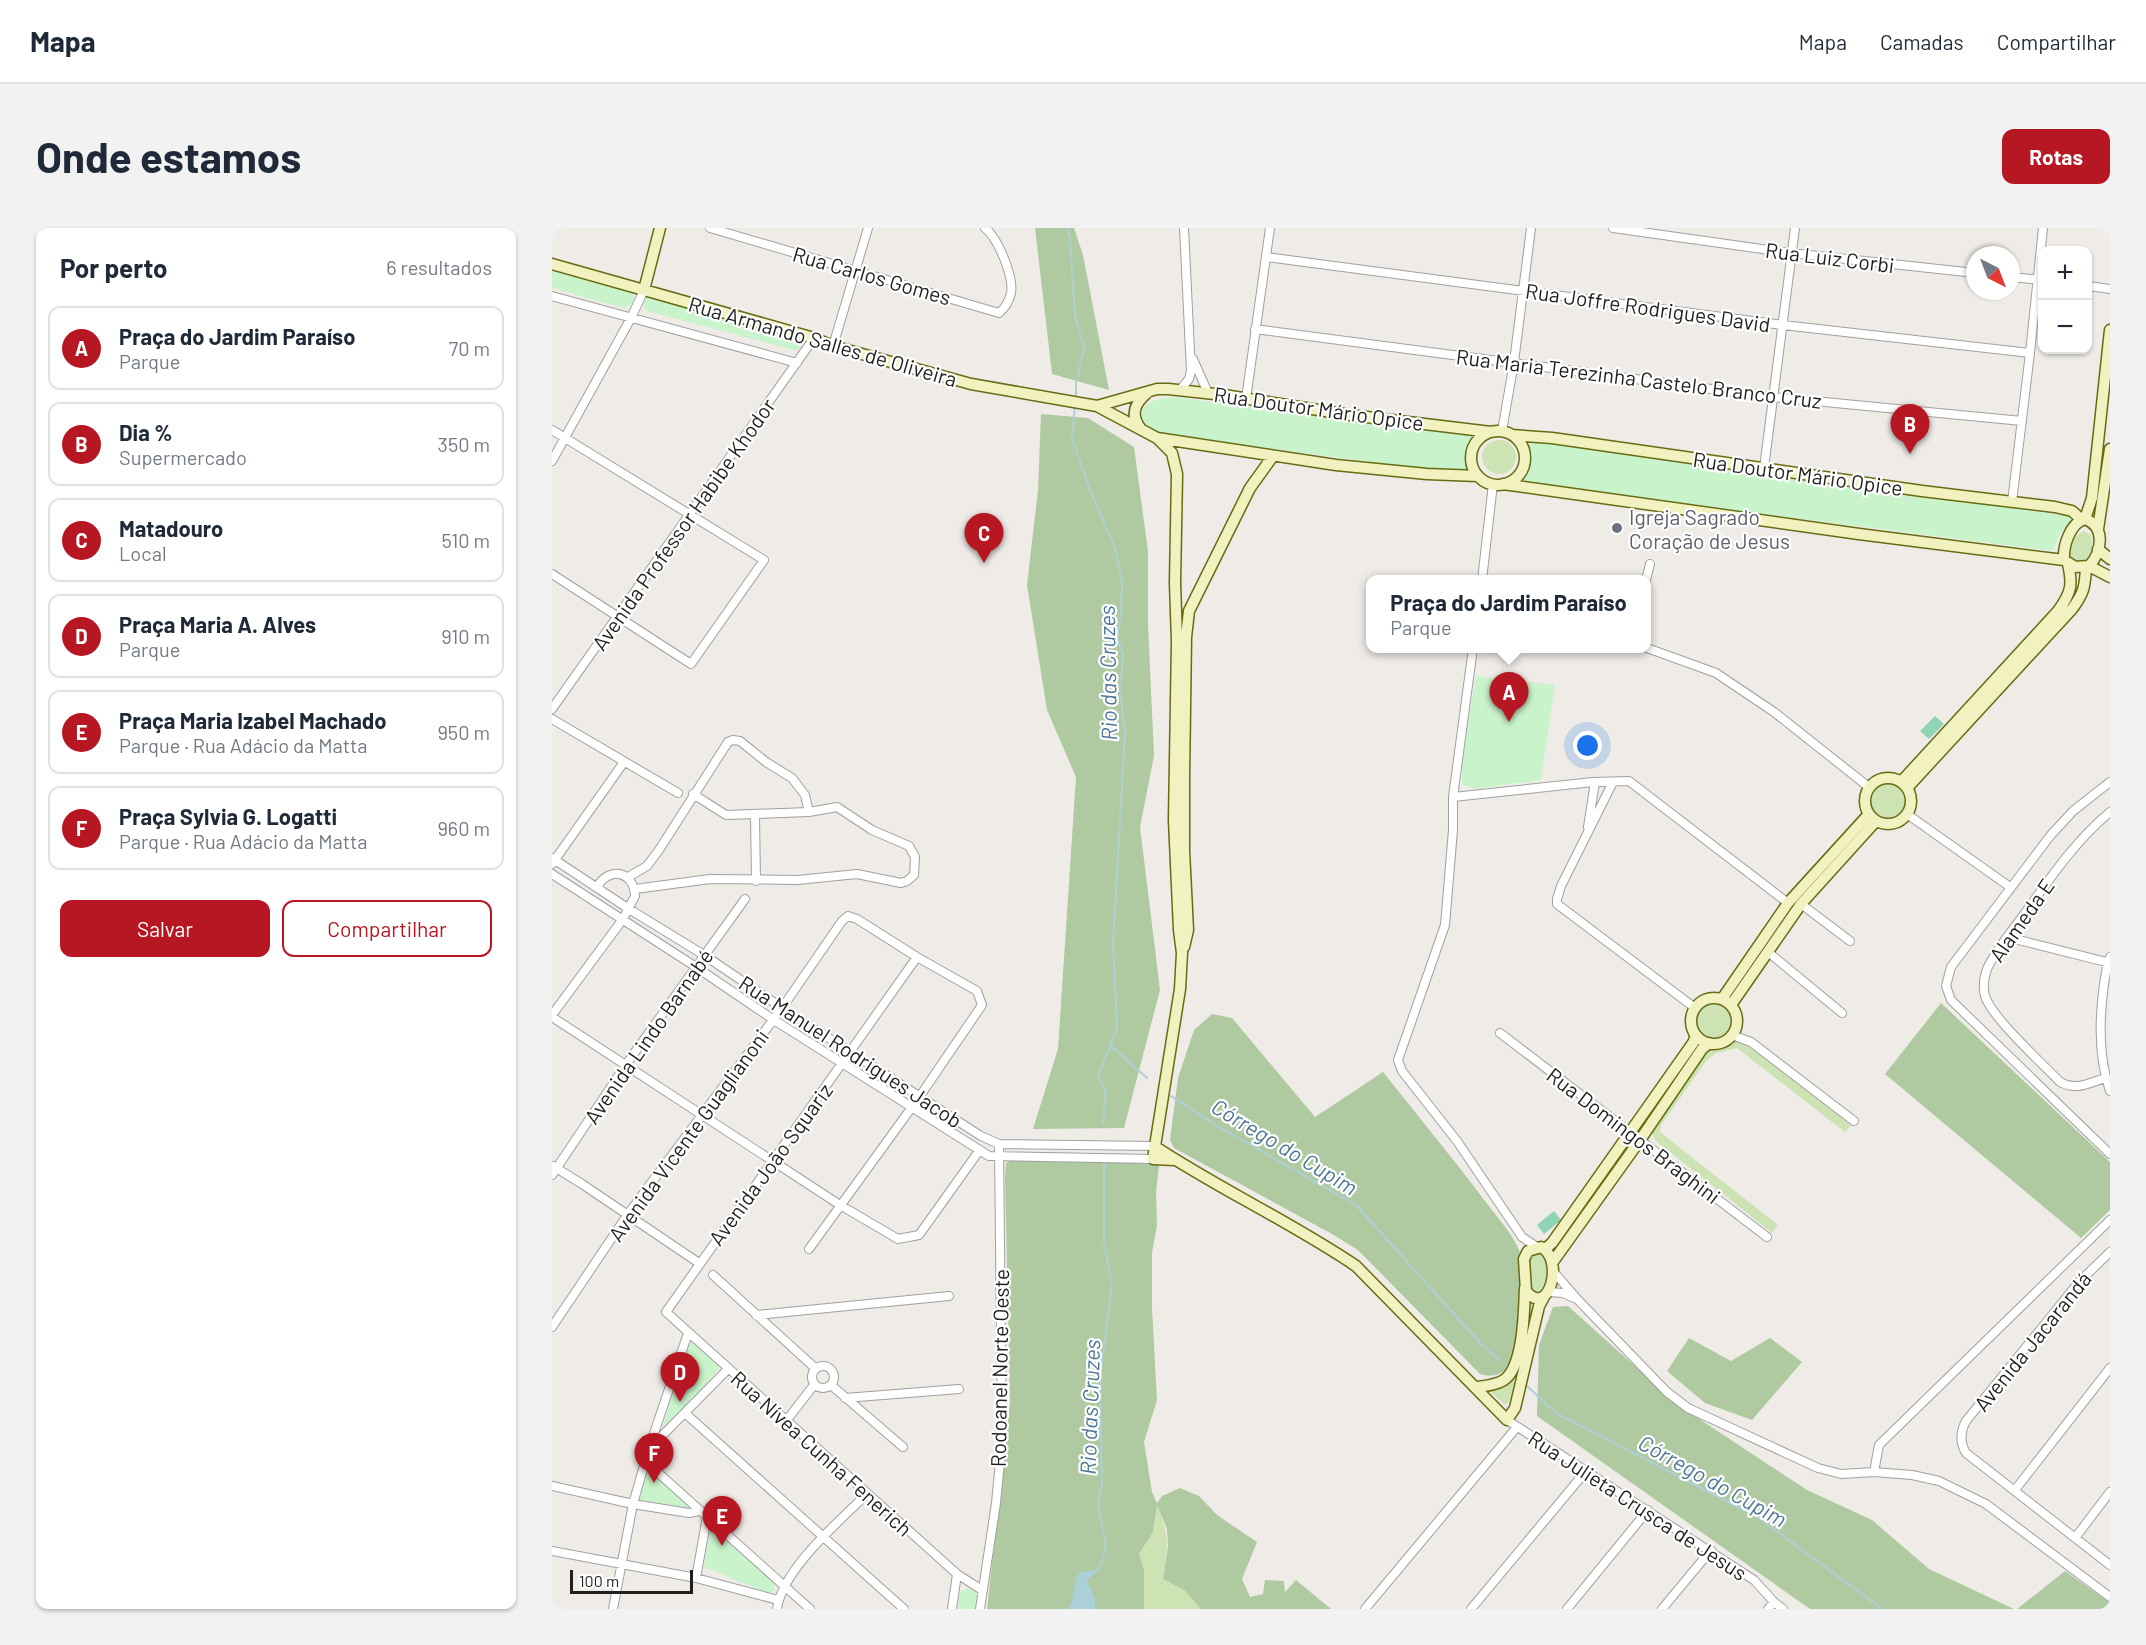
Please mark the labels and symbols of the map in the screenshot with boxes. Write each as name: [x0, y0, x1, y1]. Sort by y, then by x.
street label: Rua Luiz Corbi: [1764, 237, 1896, 277]
street label: Rua Carlos Gomes: [790, 240, 954, 310]
north arrow: [1966, 246, 2020, 300]
street label: Rua Joffre Rodrigues David: [1524, 277, 1772, 337]
street label: Rua Armando Salles de Oliveira: [686, 291, 960, 391]
street label: Rua Maria Terezinha Castelo Branco Cruz: [1455, 343, 1823, 413]
street label: Rua Doutor Mário Opice: [1212, 381, 1426, 435]
street label: Avenida Professor Habibe Khodor: [586, 393, 780, 655]
pin: B: [1890, 404, 1930, 454]
street label: Rua Doutor Mário Opice: [1691, 446, 1905, 500]
place label: Igreja Sagrado Coração de Jesus: [1629, 504, 1790, 553]
pin: C: [964, 514, 1004, 563]
marker: Igreja Sagrado Coração de Jesus: [1610, 521, 1624, 535]
water label: Rio das Cruzes: [1093, 605, 1121, 741]
pin: A: [1490, 672, 1528, 722]
your location: [1573, 731, 1602, 760]
street label: Alameda E: [1983, 874, 2059, 966]
street label: Avenida Lindo Barnabé: [578, 944, 718, 1128]
street label: Rua Manuel Rodrigues Jacob: [735, 970, 967, 1132]
street label: Avenida Vicente Guaglianoni: [603, 1024, 773, 1246]
street label: Rua Domingos Braghini: [1542, 1062, 1726, 1208]
street label: Avenida João Squariz: [703, 1078, 837, 1250]
water label: Córrego do Cupim: [1207, 1092, 1363, 1200]
street label: Avenida Jacarandá: [1968, 1266, 2096, 1416]
street label: Rodoanel Norte Oeste: [985, 1269, 1013, 1467]
water label: Rio das Cruzes: [1074, 1339, 1104, 1475]
pin: D: [660, 1352, 700, 1402]
street label: Rua Nívea Cunha Fenerich: [726, 1365, 918, 1541]
street label: Rua Julieta Crusca de Jesus: [1524, 1425, 1752, 1585]
water label: Córrego do Cupim: [1634, 1429, 1792, 1531]
pin: F: [634, 1434, 674, 1483]
pin: E: [702, 1496, 742, 1546]
scale bar: [570, 1567, 693, 1594]

